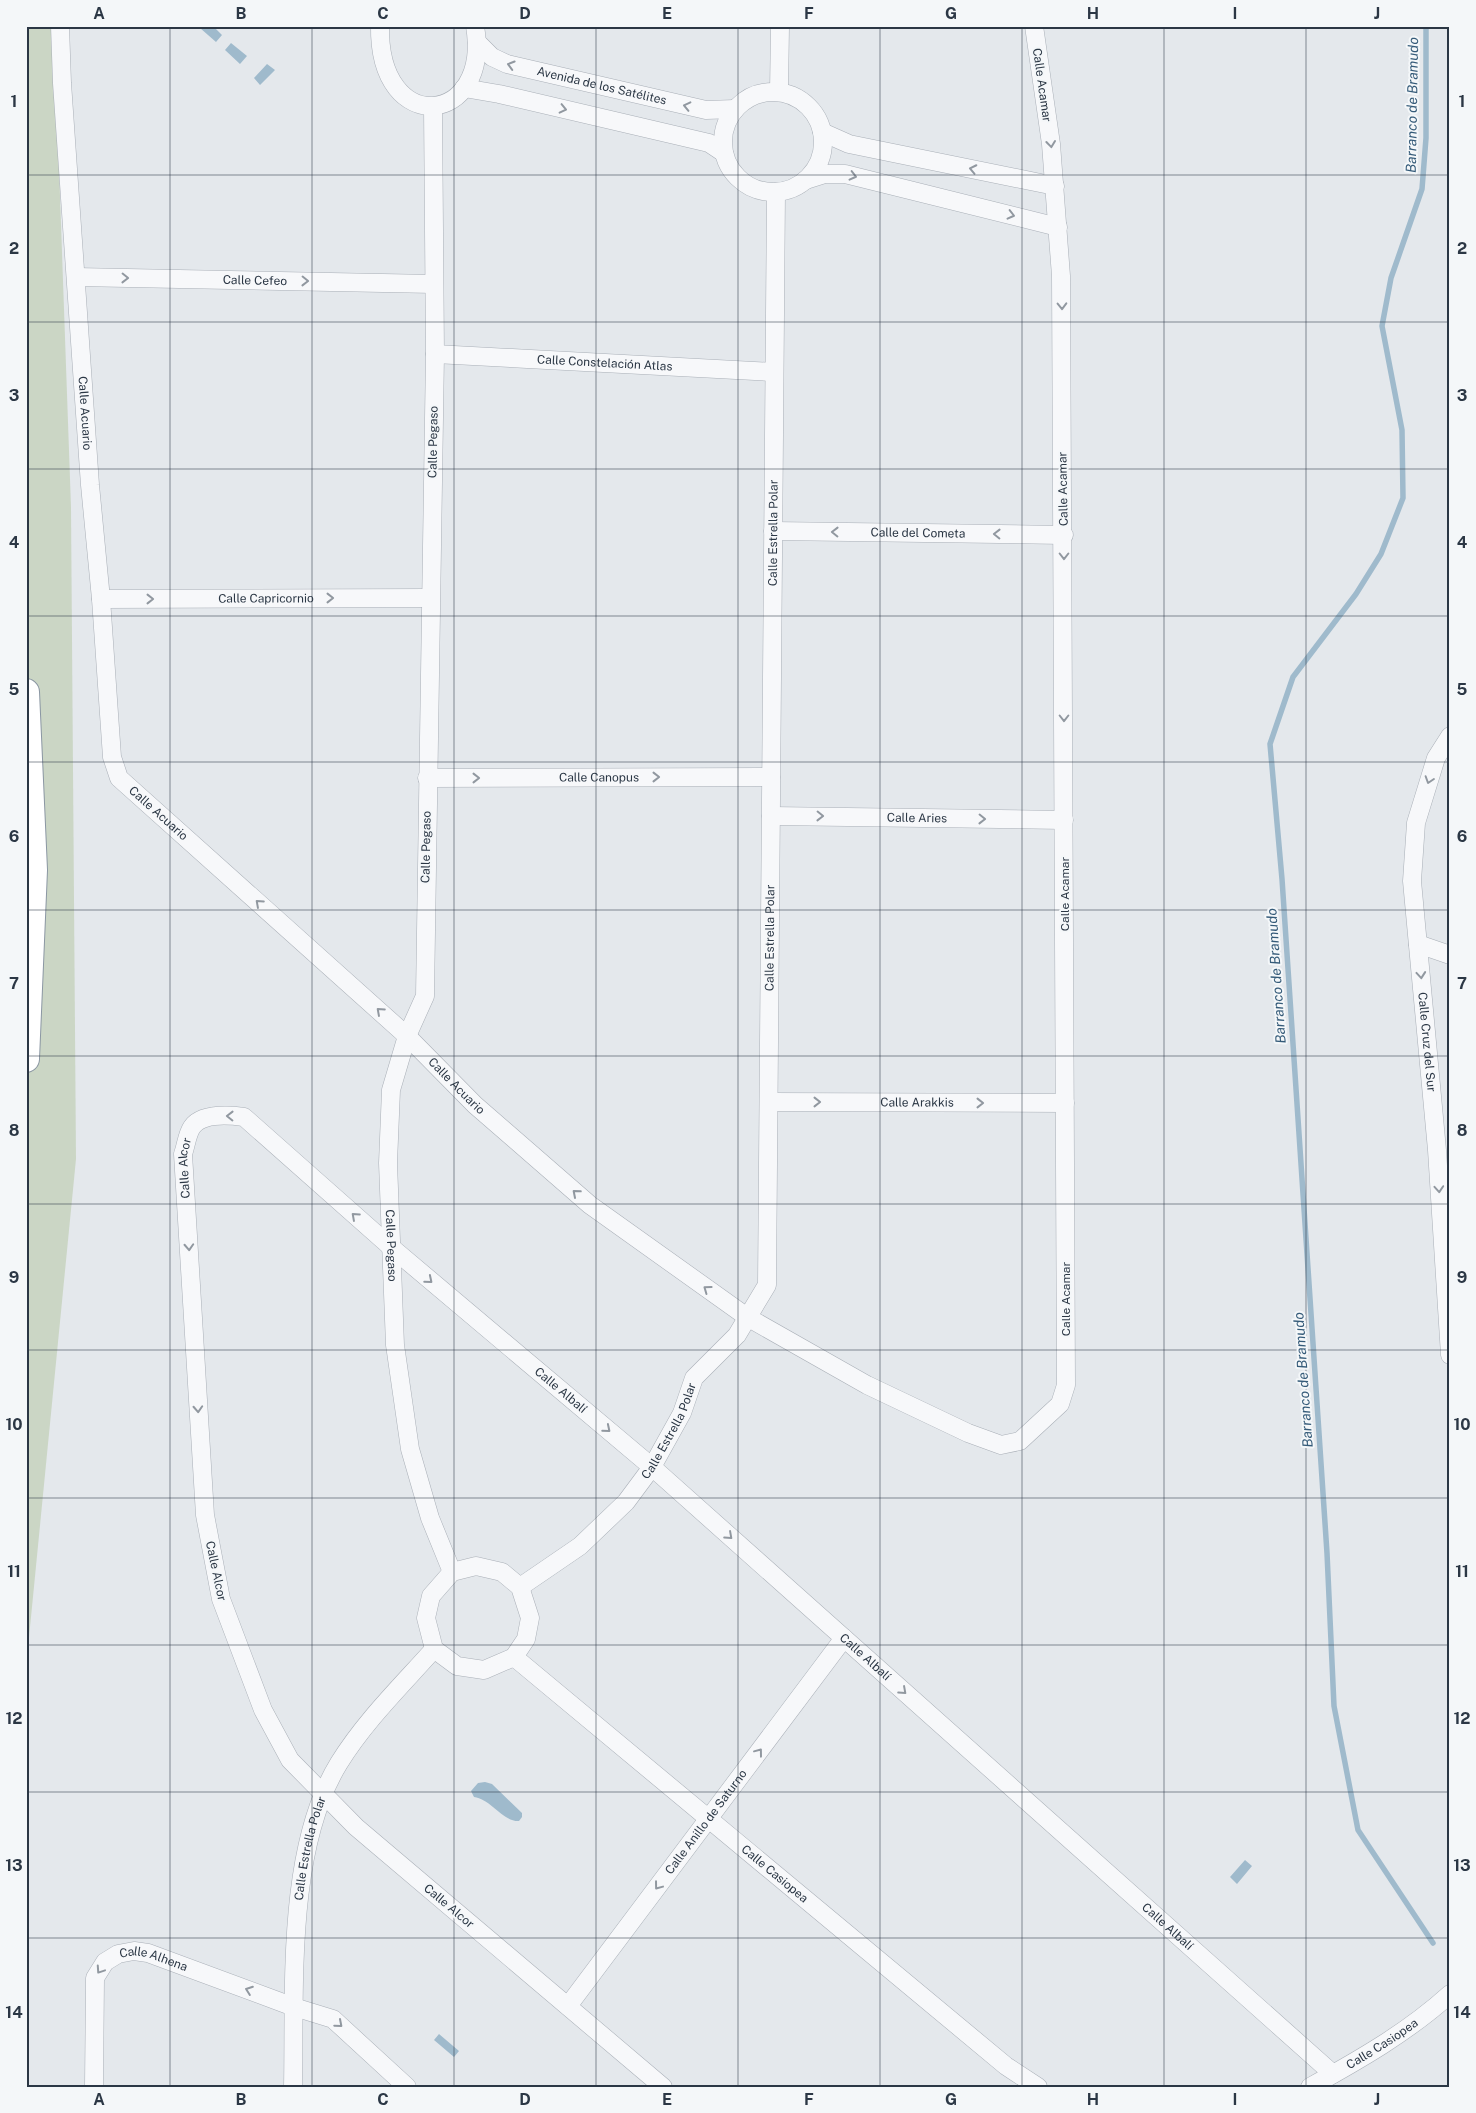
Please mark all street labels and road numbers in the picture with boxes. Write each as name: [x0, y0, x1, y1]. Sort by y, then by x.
street label: Calle Acamar: [1030, 47, 1054, 123]
street label: Avenida de los Satélites: [536, 64, 668, 108]
street label: Calle Cefeo: [223, 273, 288, 288]
street label: Calle Constelación Atlas: [537, 352, 673, 374]
street label: Calle Acuario: [75, 376, 95, 451]
street label: Calle Pegaso: [425, 406, 441, 478]
street label: Calle Acamar: [1055, 451, 1071, 526]
street label: Calle Estrella Polar: [766, 479, 781, 586]
street label: Calle del Cometa: [870, 525, 966, 541]
street label: Calle Capricornio: [218, 591, 314, 606]
street label: Calle Canopus: [559, 770, 639, 785]
street label: Calle Acuario: [126, 783, 191, 843]
street label: Calle Pegaso: [418, 811, 434, 883]
street label: Calle Aries: [887, 811, 947, 825]
street label: Calle Acamar: [1058, 857, 1072, 931]
street label: Calle Estrella Polar: [762, 884, 777, 991]
street label: Calle Cruz del Sur: [1415, 992, 1439, 1093]
street label: Calle Acuario: [425, 1055, 488, 1117]
street label: Calle Arakkis: [880, 1095, 954, 1110]
street label: Calle Alcor: [176, 1136, 194, 1199]
street label: Calle Pegaso: [383, 1209, 400, 1282]
street label: Calle Acamar: [1059, 1262, 1073, 1336]
street label: Calle Albalí: [532, 1364, 590, 1417]
street label: Calle Estrella Polar: [639, 1381, 699, 1482]
street label: Calle Alcor: [203, 1540, 229, 1603]
street label: Calle Albalí: [837, 1631, 894, 1684]
street label: Calle Anillo de Saturno: [662, 1767, 750, 1877]
street label: Calle Estrella Polar: [292, 1794, 329, 1901]
street label: Calle Casiopea: [739, 1842, 811, 1905]
street label: Calle Alcor: [421, 1881, 477, 1931]
street label: Calle Albalí: [1139, 1900, 1197, 1954]
street label: Calle Alhena: [118, 1944, 190, 1974]
street label: Calle Casiopea: [1344, 2016, 1421, 2072]

